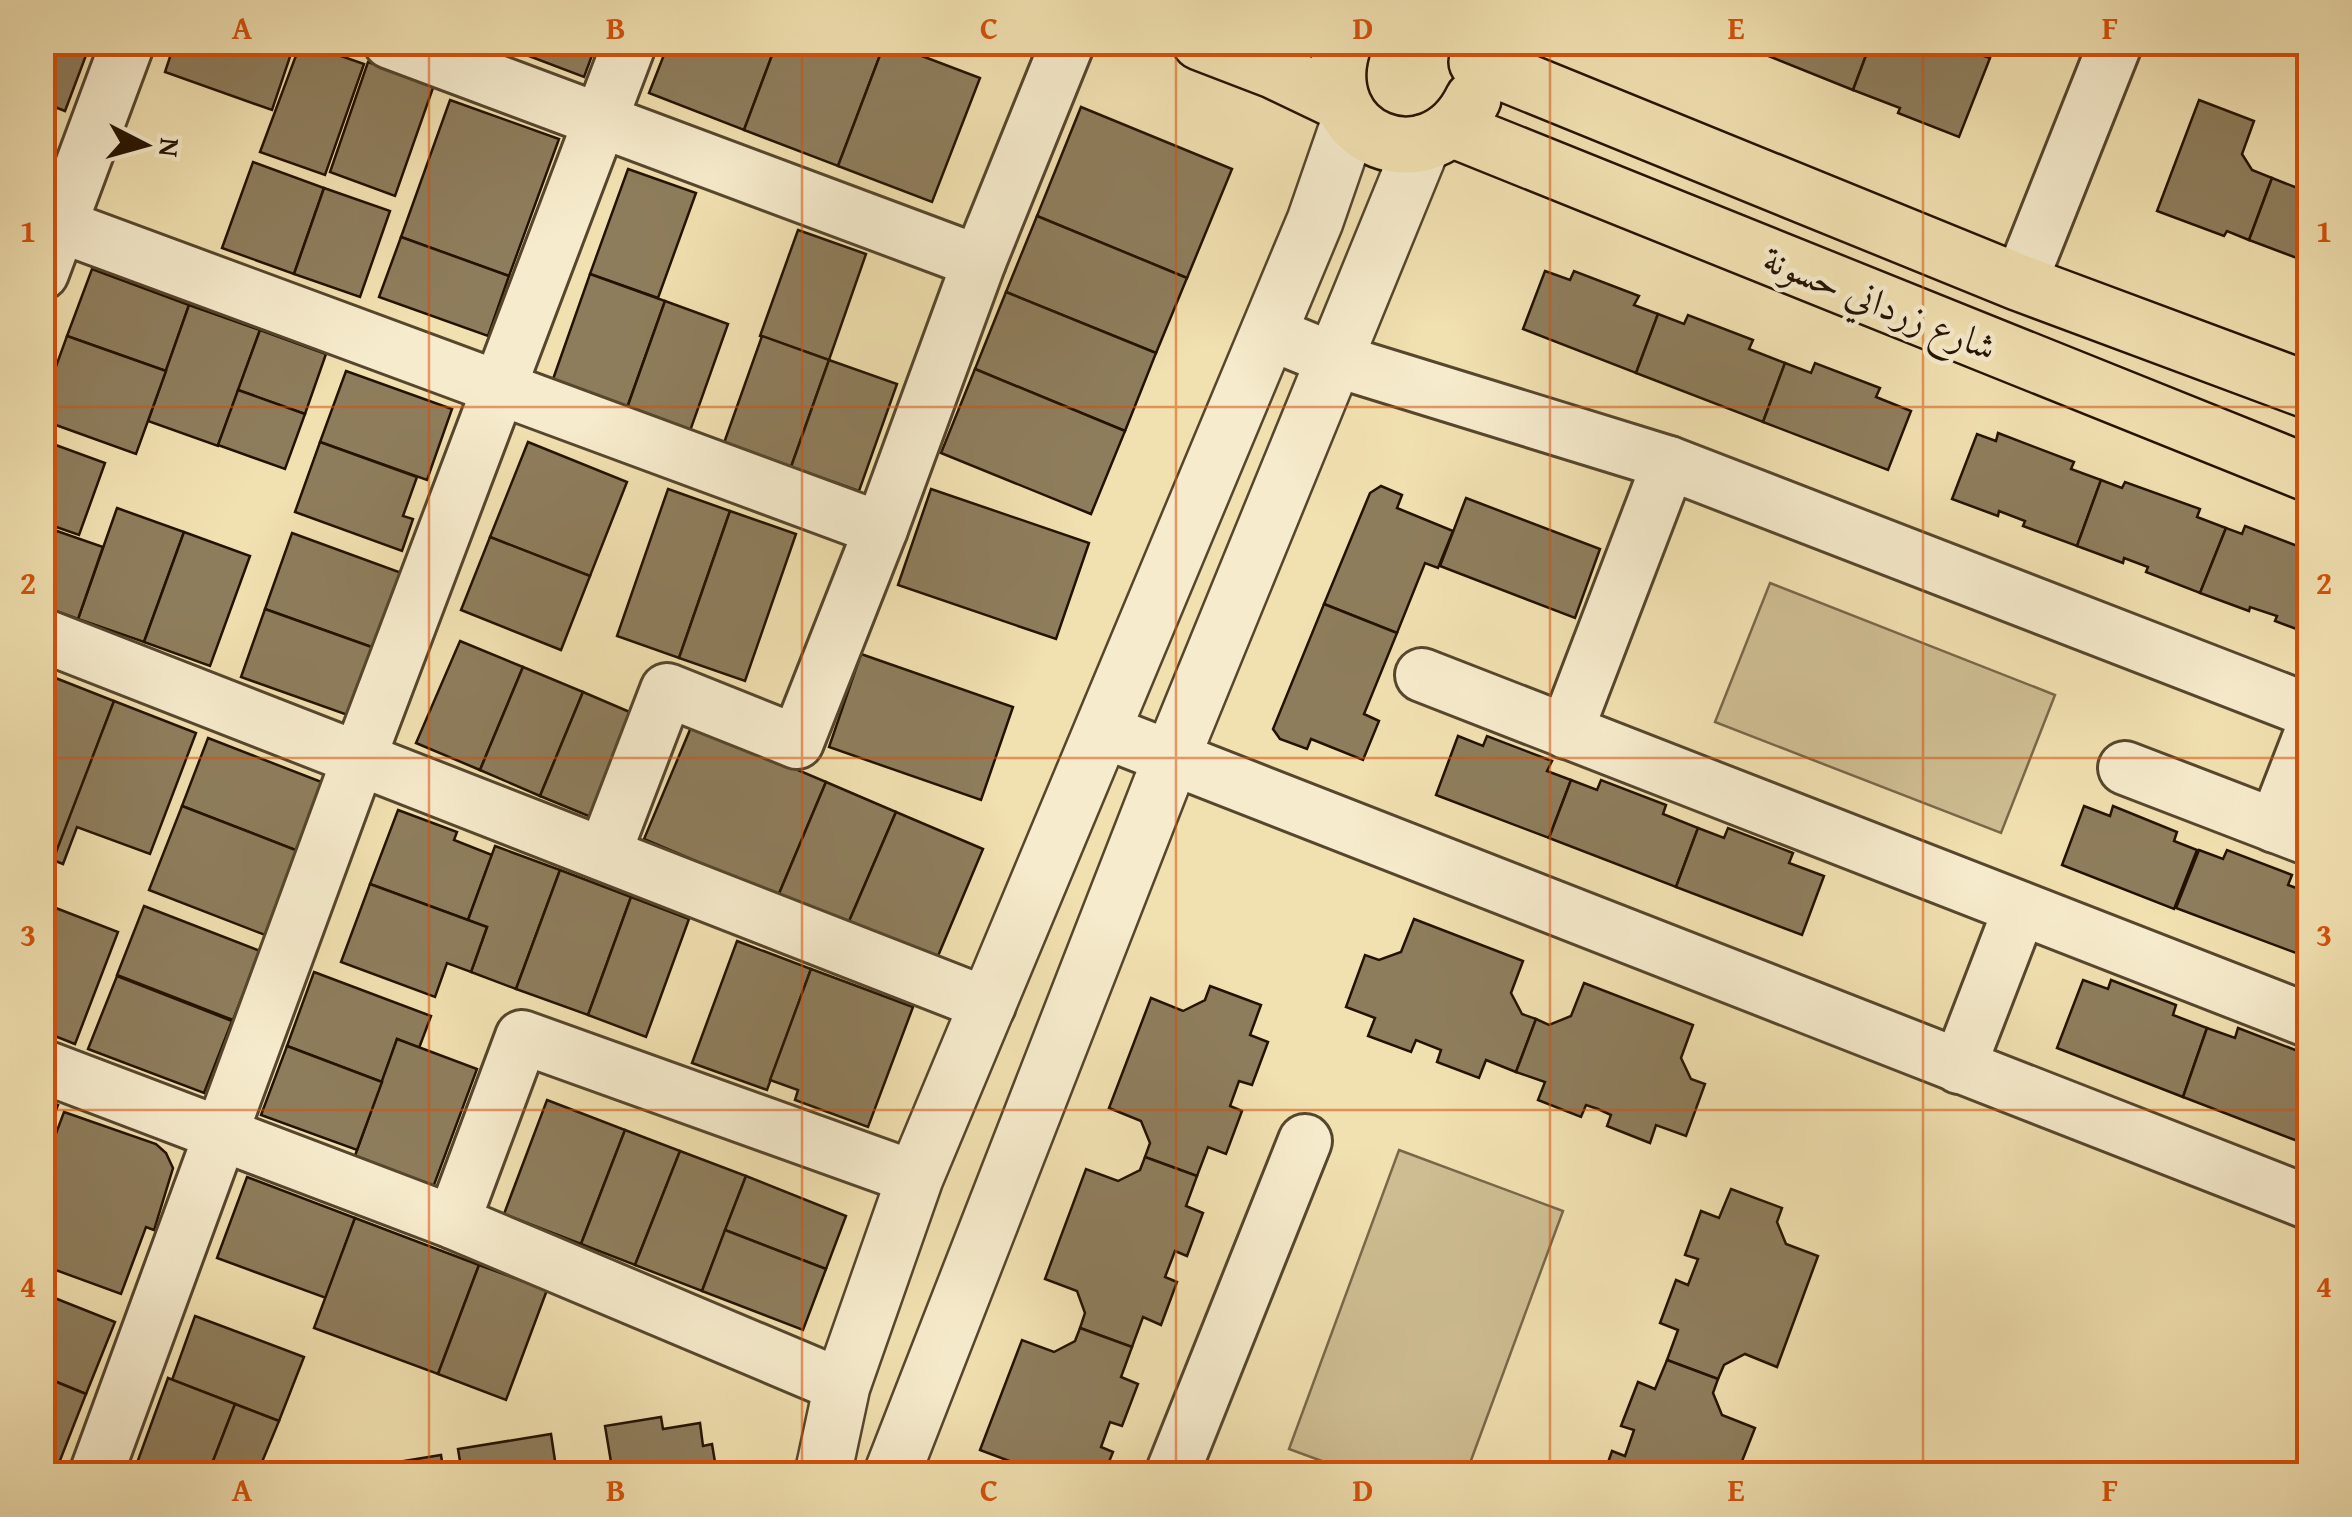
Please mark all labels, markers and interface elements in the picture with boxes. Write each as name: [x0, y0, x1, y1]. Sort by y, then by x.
text: A: [232, 4, 253, 51]
text: B: [606, 4, 626, 51]
text: C: [980, 4, 998, 51]
text: D: [1353, 4, 1373, 51]
text: E: [1727, 4, 1745, 51]
text: F: [2102, 4, 2118, 51]
north arrow: [95, 95, 195, 195]
text: N: [149, 136, 192, 159]
text: 1: [20, 207, 36, 254]
text: 1: [2316, 207, 2332, 254]
street label: شارع زرداني حسونة: [1754, 230, 2006, 378]
text: 2: [20, 559, 36, 606]
text: 2: [2316, 559, 2332, 606]
text: 3: [20, 911, 36, 958]
text: 3: [2316, 911, 2332, 958]
text: 4: [20, 1262, 36, 1309]
text: 4: [2316, 1262, 2332, 1309]
text: A: [232, 1466, 253, 1513]
text: B: [606, 1466, 626, 1513]
text: C: [980, 1466, 998, 1513]
text: D: [1353, 1466, 1373, 1513]
text: E: [1727, 1466, 1745, 1513]
text: F: [2102, 1466, 2118, 1513]

